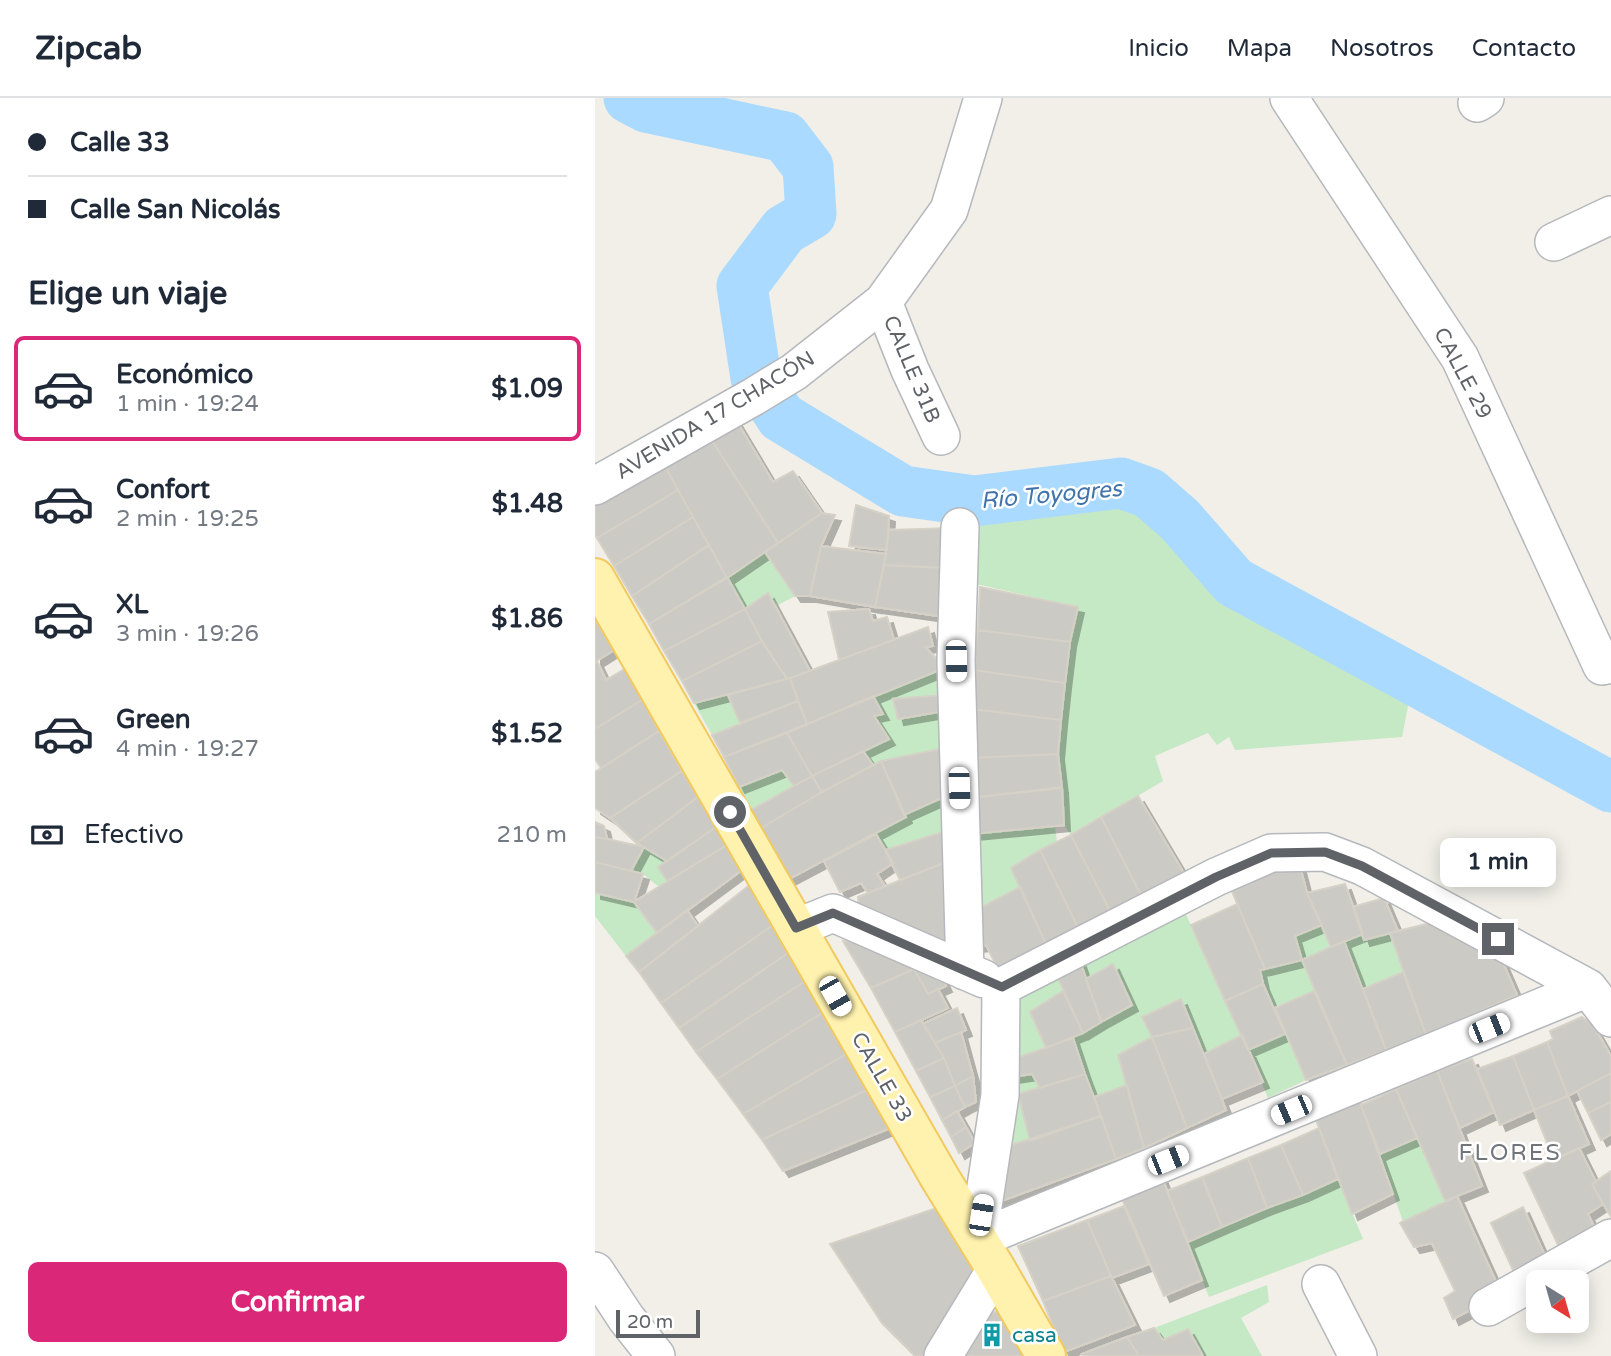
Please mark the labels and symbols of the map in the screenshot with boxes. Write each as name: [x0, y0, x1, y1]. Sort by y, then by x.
street label: CALLE 31B: [878, 312, 945, 427]
street label: CALLE 29: [1428, 323, 1497, 423]
street label: AVENIDA 17 CHACÓN: [611, 346, 819, 485]
water label: Río Toyogres: [979, 475, 1125, 515]
car: [946, 640, 967, 682]
car: [948, 767, 971, 809]
route start: [714, 796, 746, 828]
callout: 1 min: [1440, 838, 1556, 886]
route end: [1482, 923, 1514, 955]
car: [816, 973, 855, 1019]
car: [1466, 1010, 1513, 1046]
street label: CALLE 33: [846, 1028, 917, 1127]
car: [1268, 1092, 1315, 1128]
district label: FLORES: [1458, 1139, 1562, 1167]
car: [1145, 1142, 1192, 1178]
car: [968, 1193, 995, 1237]
north arrow: [1526, 1270, 1589, 1334]
scale bar: [616, 1307, 700, 1339]
building icon: casa: [978, 1321, 1006, 1349]
place label: casa: [1012, 1323, 1057, 1348]

